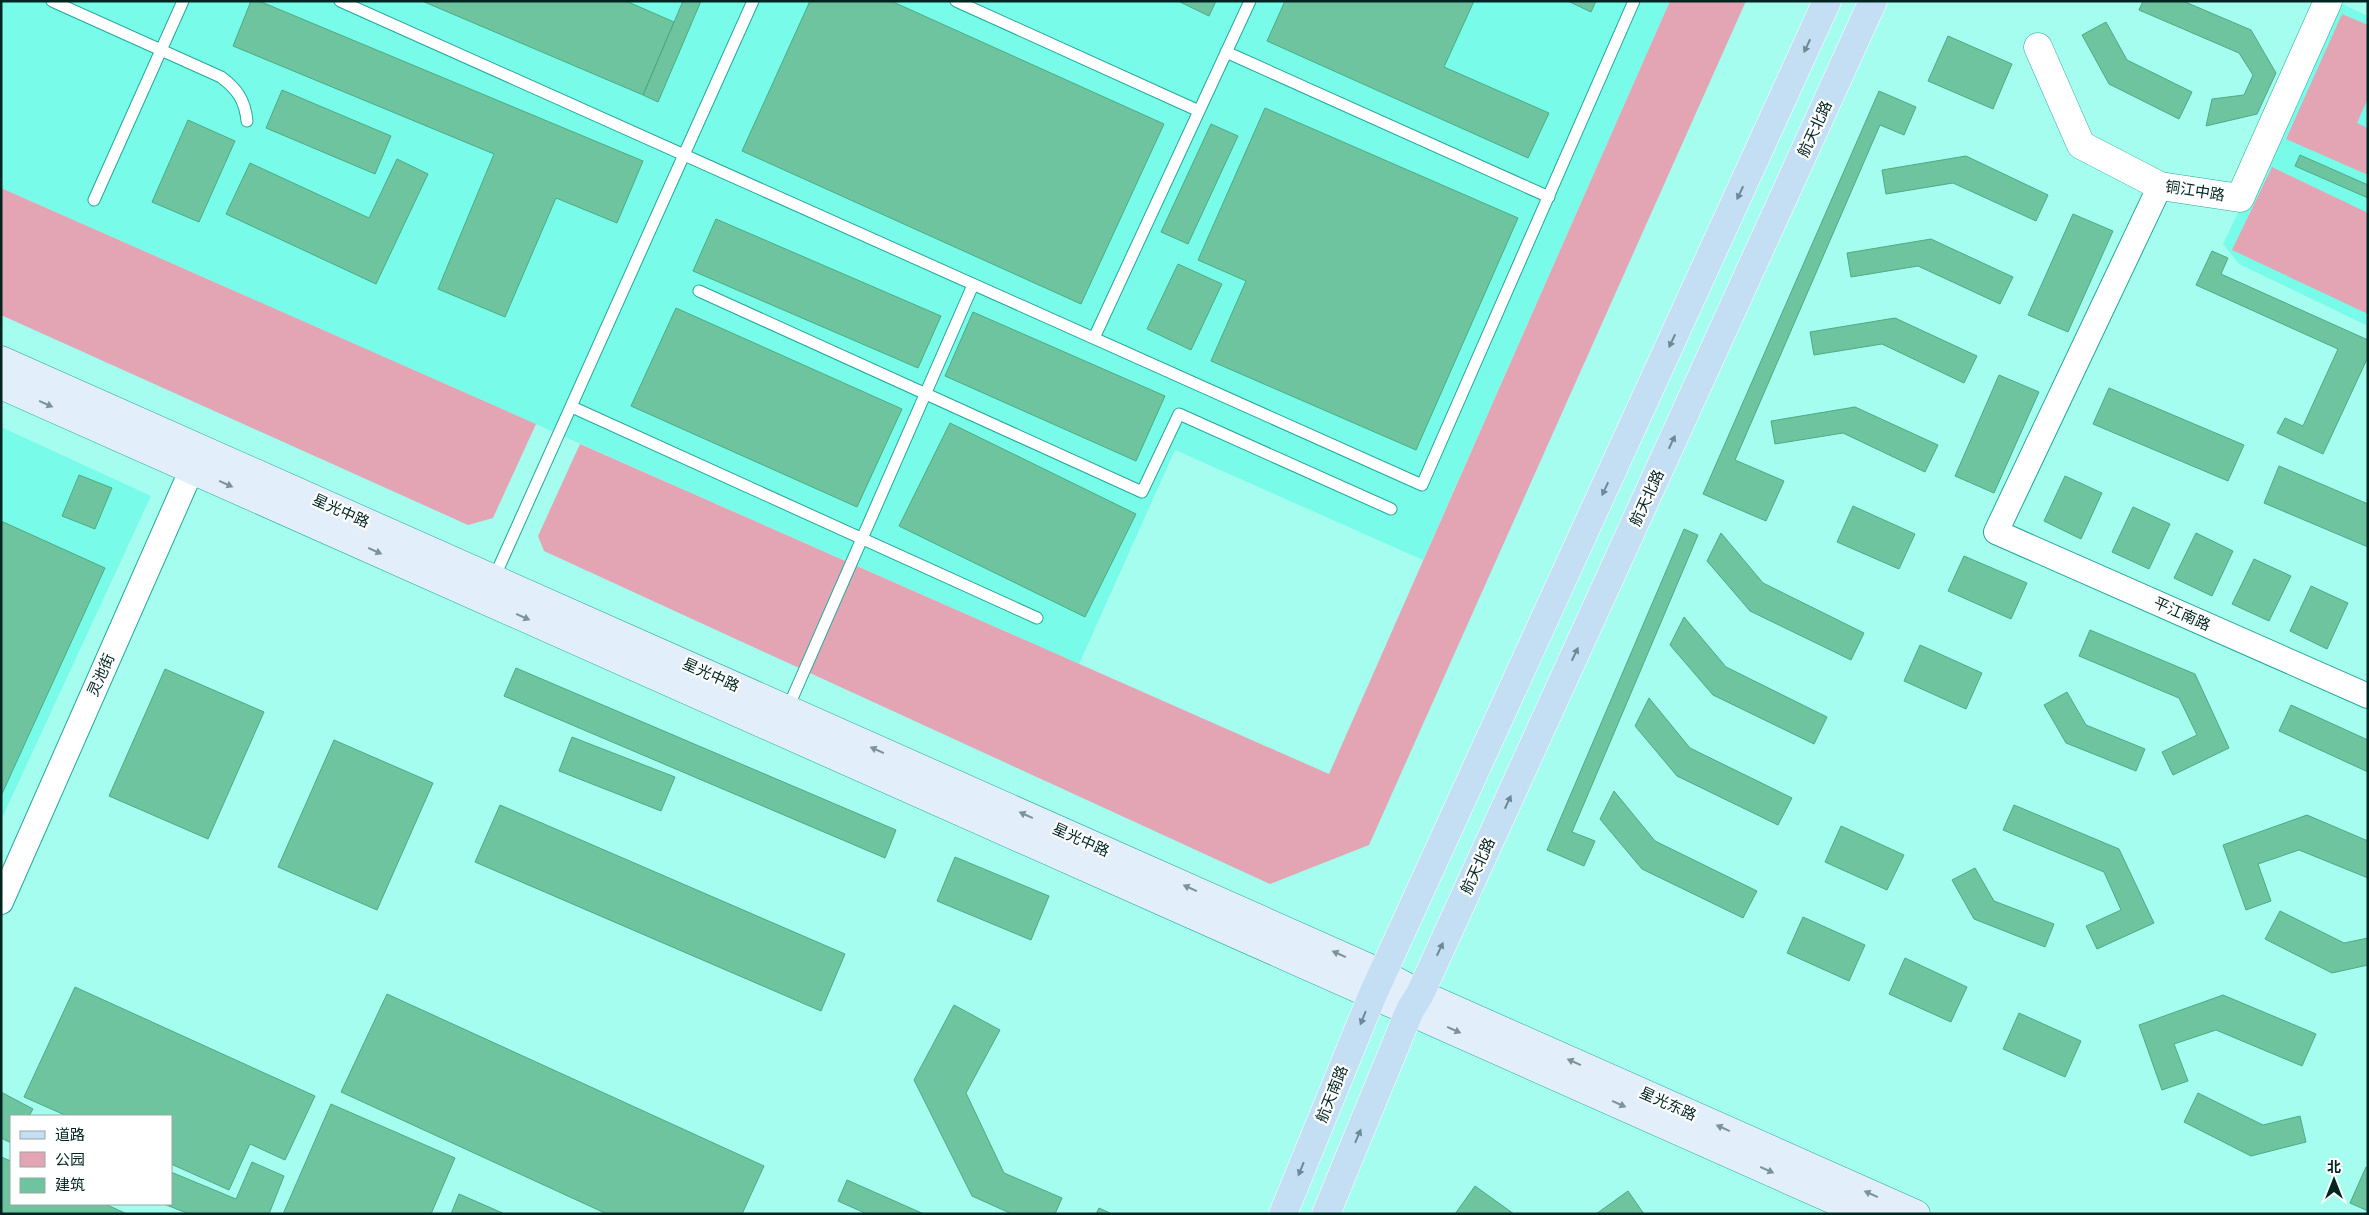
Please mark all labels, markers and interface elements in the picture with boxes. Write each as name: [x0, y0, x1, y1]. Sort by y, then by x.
one-way arrow: [1803, 39, 1811, 53]
street label: 航天北路: [1792, 97, 1837, 160]
street label: 铜江中路: [2164, 175, 2226, 206]
one-way arrow: [1735, 186, 1743, 200]
one-way arrow: [1668, 334, 1676, 348]
one-way arrow: [39, 401, 53, 409]
one-way arrow: [1668, 435, 1676, 449]
street label: 航天北路: [1624, 466, 1669, 529]
one-way arrow: [219, 481, 233, 489]
one-way arrow: [1600, 482, 1608, 496]
street label: 星光中路: [310, 489, 373, 532]
one-way arrow: [368, 547, 382, 555]
street label: 平江南路: [2151, 592, 2214, 635]
one-way arrow: [516, 613, 530, 621]
one-way arrow: [1571, 647, 1579, 661]
street label: 灵池街: [82, 650, 119, 700]
street label: 星光中路: [680, 653, 743, 696]
one-way arrow: [870, 745, 884, 753]
one-way arrow: [1504, 795, 1512, 809]
one-way arrow: [1019, 811, 1033, 819]
street label: 星光中路: [1050, 818, 1113, 861]
street label: 航天北路: [1455, 834, 1500, 897]
one-way arrow: [1183, 884, 1197, 892]
one-way arrow: [1436, 942, 1444, 956]
one-way arrow: [1332, 950, 1346, 958]
one-way arrow: [1359, 1011, 1367, 1025]
one-way arrow: [1447, 1027, 1461, 1035]
one-way arrow: [1567, 1058, 1581, 1066]
street label: 航天南路: [1311, 1062, 1353, 1126]
street label: 星光东路: [1637, 1082, 1700, 1125]
one-way arrow: [1612, 1100, 1626, 1108]
legend: [10, 1115, 172, 1205]
text: 道路: [55, 1124, 85, 1145]
one-way arrow: [1716, 1124, 1730, 1132]
one-way arrow: [1354, 1129, 1362, 1143]
text: 公园: [55, 1149, 85, 1170]
north arrow: [2309, 1155, 2359, 1205]
text: 北: [2327, 1157, 2341, 1176]
one-way arrow: [1297, 1162, 1305, 1176]
one-way arrow: [1760, 1166, 1774, 1174]
text: 建筑: [55, 1174, 85, 1195]
one-way arrow: [1864, 1190, 1878, 1198]

